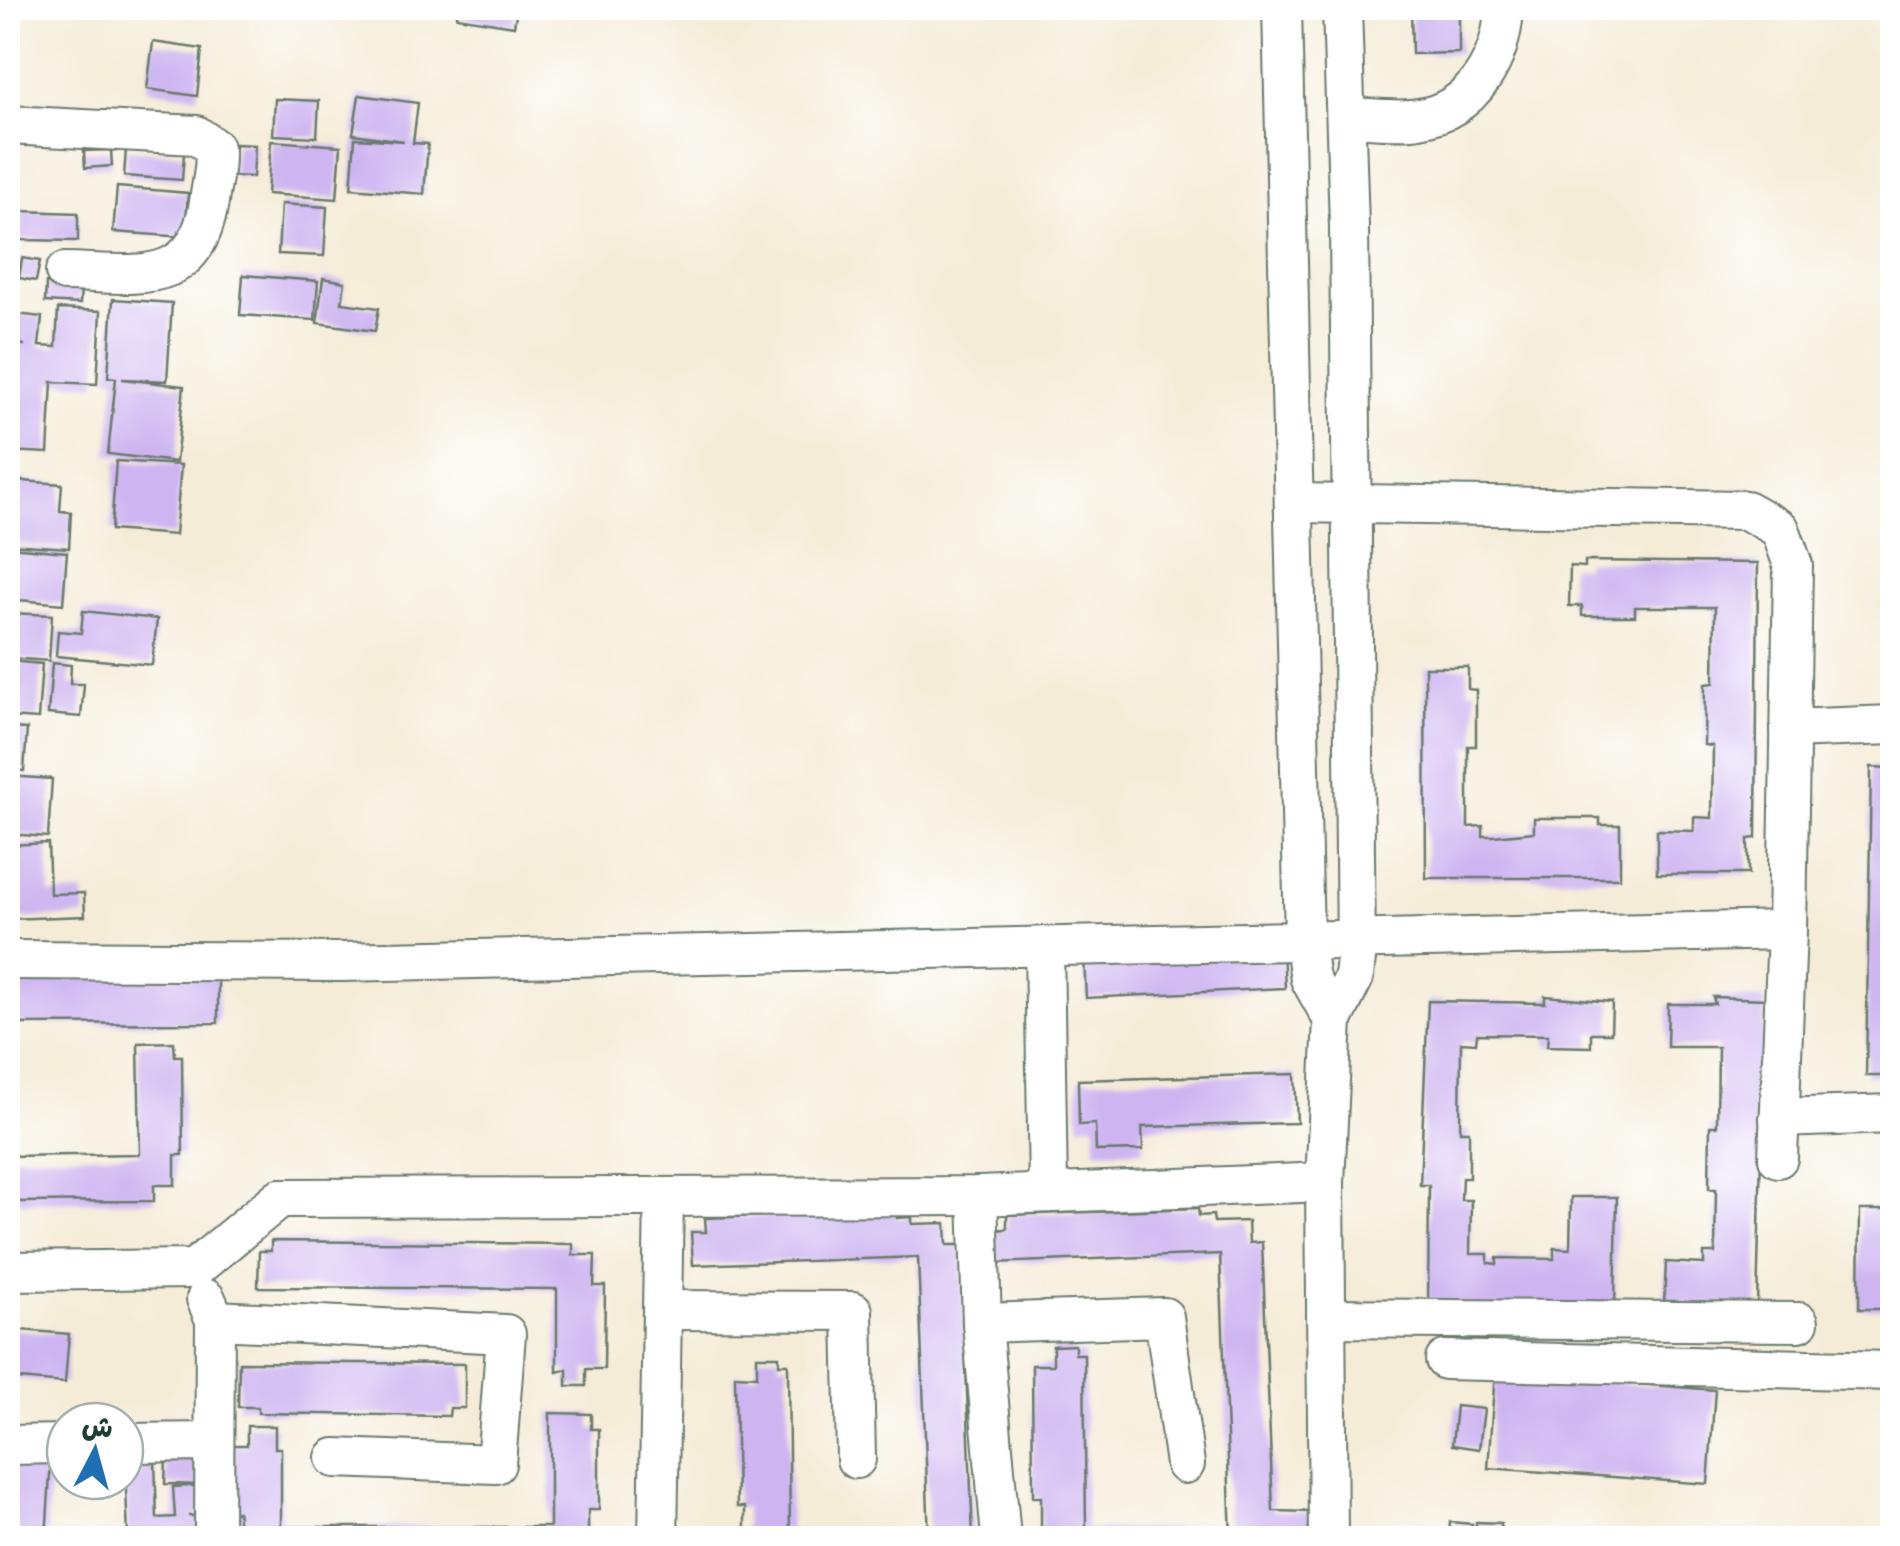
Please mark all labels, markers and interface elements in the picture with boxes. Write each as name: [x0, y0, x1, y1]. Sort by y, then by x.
north arrow: [45, 1401, 145, 1501]
text: ش: [81, 1410, 115, 1445]

